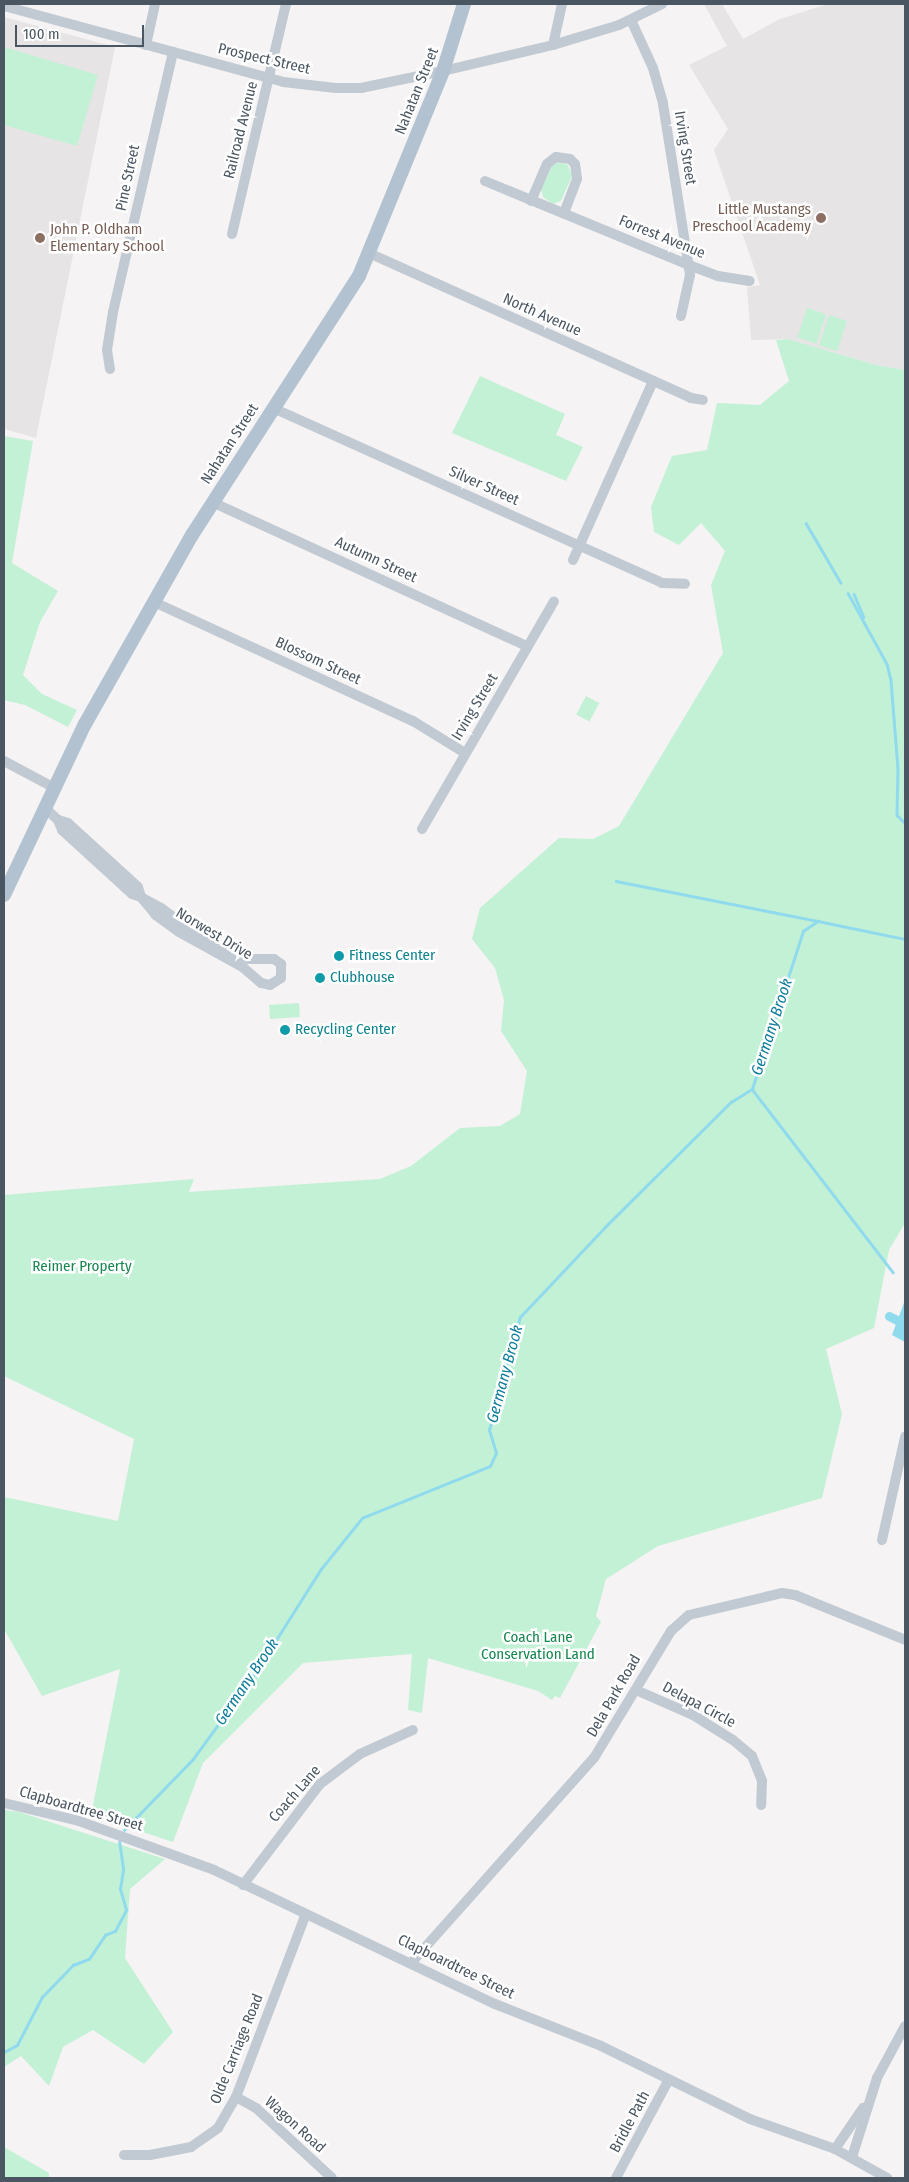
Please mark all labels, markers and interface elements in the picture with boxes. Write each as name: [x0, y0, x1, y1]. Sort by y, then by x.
scale bar: [18, 15, 146, 47]
text: 100 m: [23, 25, 60, 43]
street label: Prospect Street: [216, 40, 312, 78]
street label: Nahatan Street: [391, 45, 443, 137]
street label: Railroad Avenue: [220, 79, 262, 181]
street label: Irving Street: [670, 110, 700, 186]
street label: Pine Street: [112, 143, 144, 213]
place label: Little Mustangs Preschool Academy: [692, 200, 811, 235]
street label: Forrest Avenue: [616, 212, 708, 262]
marker: Little Mustangs Preschool Academy: [815, 212, 827, 224]
place label: John P. Oldham Elementary School: [50, 220, 164, 255]
marker: John P. Oldham Elementary School: [34, 232, 46, 244]
street label: North Avenue: [500, 290, 584, 340]
street label: Nahatan Street: [197, 400, 263, 488]
street label: Silver Street: [446, 463, 522, 509]
street label: Autumn Street: [332, 533, 420, 587]
street label: Blossom Street: [272, 633, 364, 689]
street label: Irving Street: [448, 670, 502, 744]
street label: Norwest Drive: [172, 904, 256, 964]
place label: Fitness Center: [349, 947, 435, 965]
marker: Fitness Center: [333, 950, 345, 962]
place label: Clubhouse: [330, 969, 395, 987]
marker: Clubhouse: [314, 972, 326, 984]
water label: Germany Brook: [747, 976, 797, 1078]
place label: Recycling Center: [295, 1021, 396, 1039]
marker: Recycling Center: [279, 1024, 291, 1036]
park label: Reimer Property: [32, 1258, 132, 1276]
water label: Germany Brook: [483, 1323, 527, 1425]
park label: Coach Lane Conservation Land: [481, 1628, 595, 1663]
water label: Germany Brook: [211, 1635, 283, 1729]
street label: Dela Park Road: [583, 1652, 645, 1740]
street label: Delapa Circle: [659, 1678, 739, 1732]
street label: Coach Lane: [265, 1762, 325, 1826]
street label: Clapboardtree Street: [17, 1783, 145, 1835]
street label: Clapboardtree Street: [395, 1931, 517, 2003]
street label: Olde Carriage Road: [207, 1991, 267, 2107]
street label: Bridle Path: [606, 2088, 654, 2156]
street label: Wagon Road: [261, 2093, 329, 2157]

